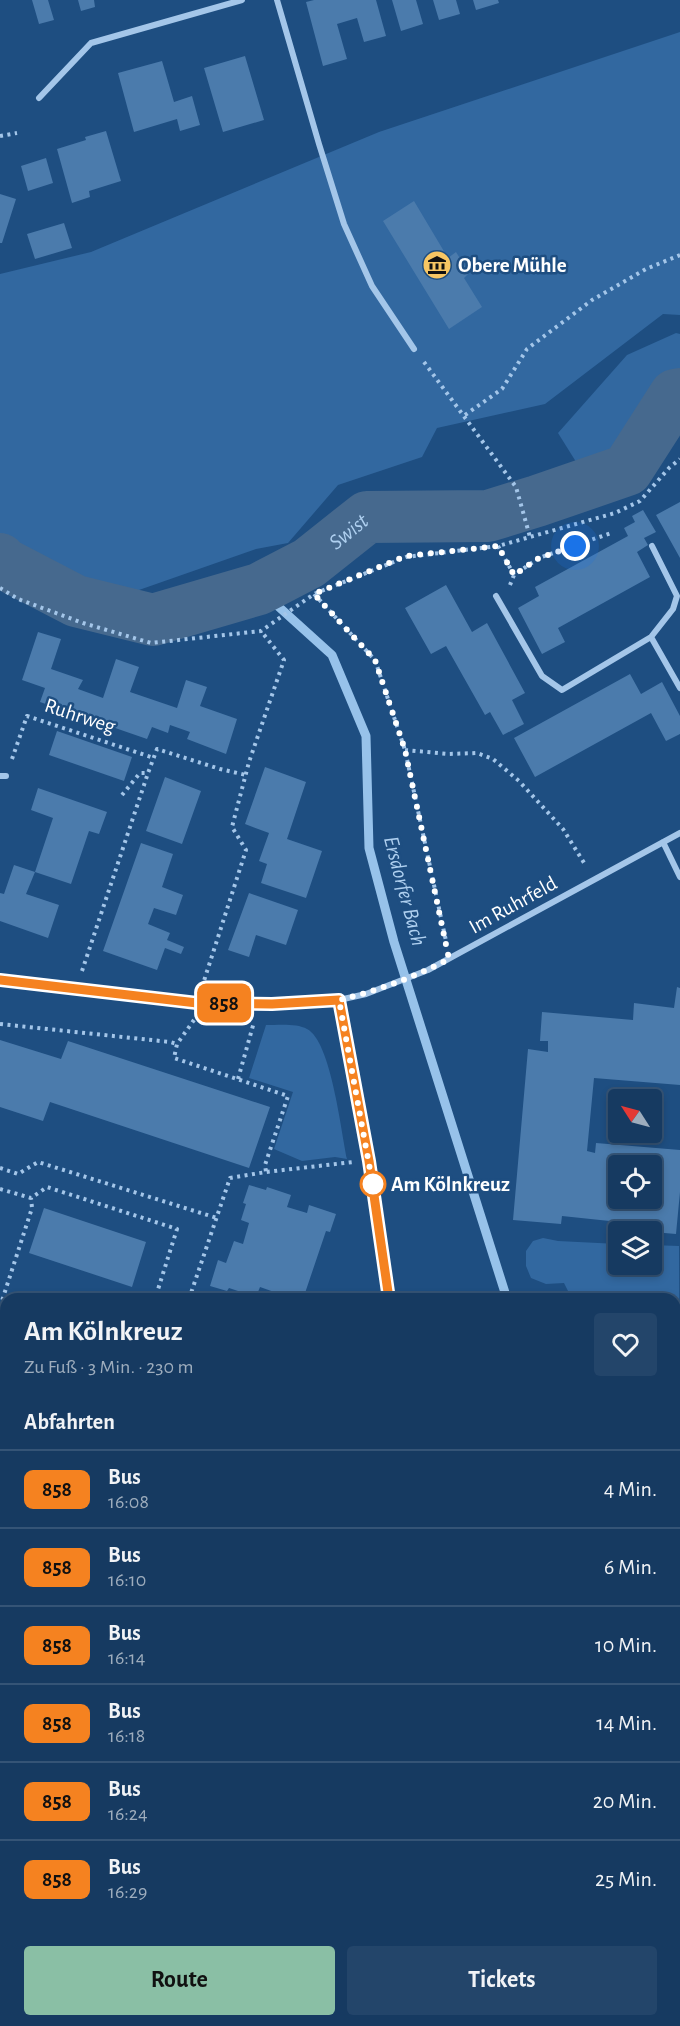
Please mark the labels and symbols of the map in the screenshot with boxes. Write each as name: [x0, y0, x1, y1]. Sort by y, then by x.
museum icon: Obere Mühle: [421, 249, 453, 281]
place label: Obere Mühle: [458, 255, 567, 276]
water label: Swist: [325, 509, 373, 554]
your location: [560, 531, 590, 561]
street label: Ruhrweg: [42, 695, 119, 738]
water label: Ersdorfer Bach: [380, 834, 430, 948]
street label: Im Ruhrfeld: [466, 872, 561, 938]
line badge: 858: [190, 984, 258, 1022]
north arrow: [608, 1089, 662, 1143]
marker: Am Kölnkreuz: [360, 1171, 386, 1197]
place label: Am Kölnkreuz: [391, 1174, 510, 1195]

